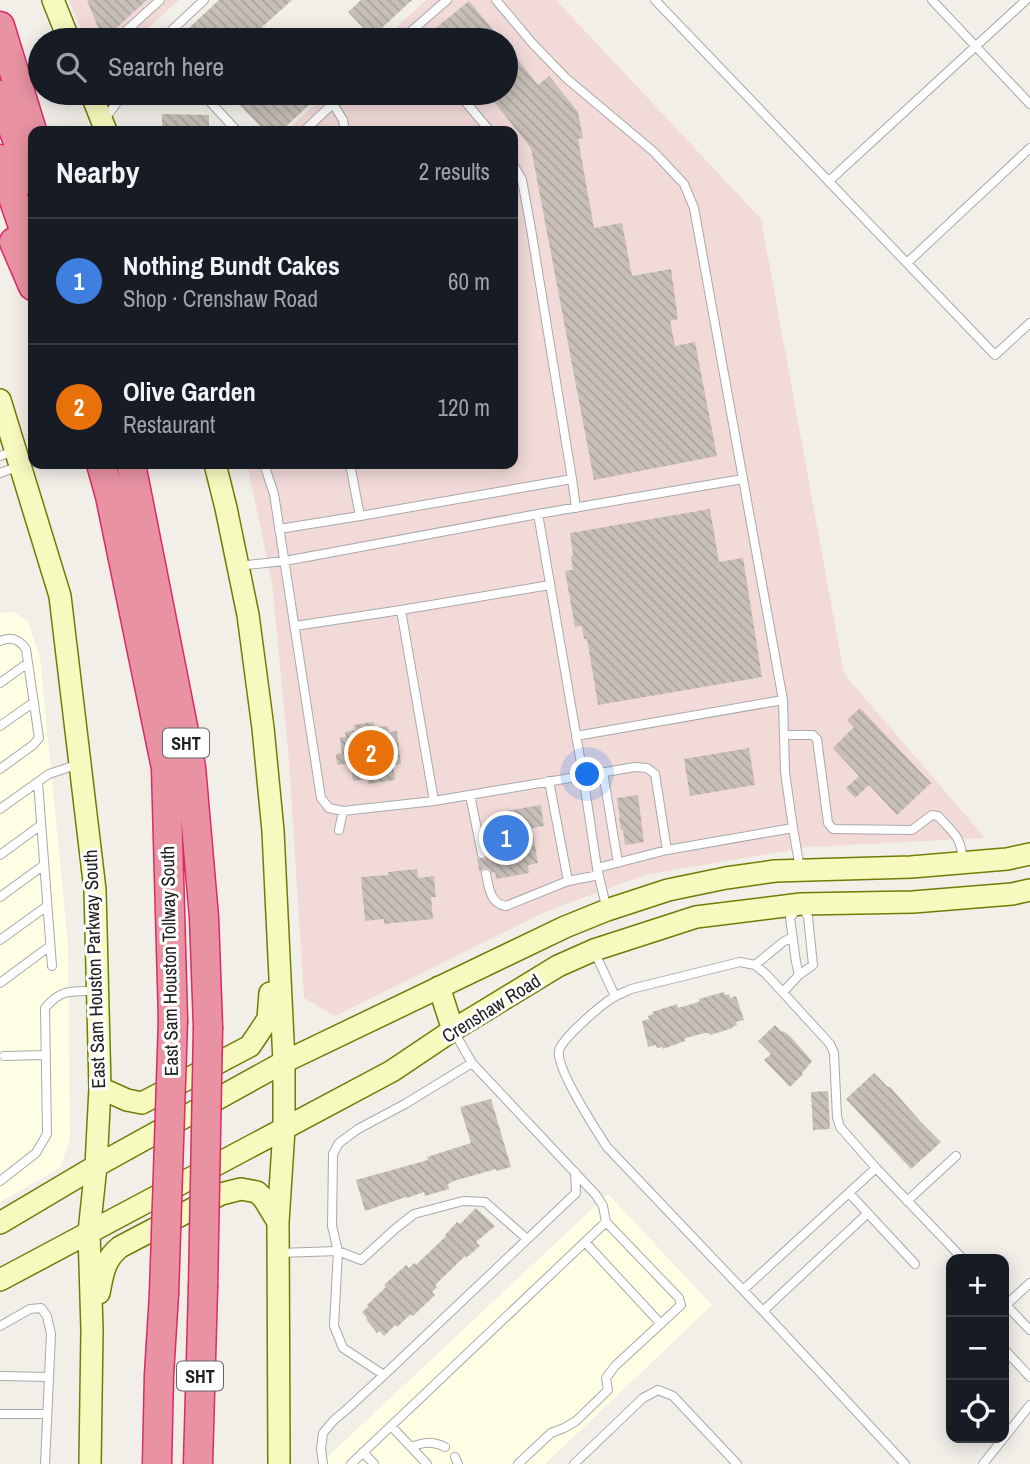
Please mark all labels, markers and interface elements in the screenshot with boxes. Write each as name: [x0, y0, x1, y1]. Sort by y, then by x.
search box: [28, 28, 518, 105]
icon: search: [52, 48, 90, 86]
text: Search here: [108, 49, 224, 84]
text: Nearby: [56, 152, 139, 192]
text: 2 results: [419, 156, 490, 187]
text: Nothing Bundt Cakes: [123, 248, 340, 283]
text: 1: [74, 266, 84, 297]
text: 60 m: [448, 266, 490, 297]
text: Shop · Crenshaw Road: [123, 283, 318, 314]
text: Olive Garden: [123, 374, 256, 409]
text: 2: [74, 392, 84, 423]
text: 120 m: [438, 392, 490, 423]
text: Restaurant: [123, 409, 215, 440]
pin: 2: [348, 727, 394, 779]
road number: SHT: [163, 728, 209, 758]
your location: [570, 757, 604, 791]
pin: 1: [483, 812, 529, 864]
street label: East Sam Houston Tollway South: [154, 846, 184, 1076]
street label: East Sam Houston Parkway South: [77, 849, 111, 1089]
street label: Crenshaw Road: [437, 967, 545, 1049]
map controls: [946, 1254, 1009, 1443]
button: +: [946, 1254, 1009, 1317]
button: −: [946, 1317, 1009, 1380]
road number: SHT: [177, 1362, 223, 1391]
button: locate: [946, 1380, 1009, 1443]

